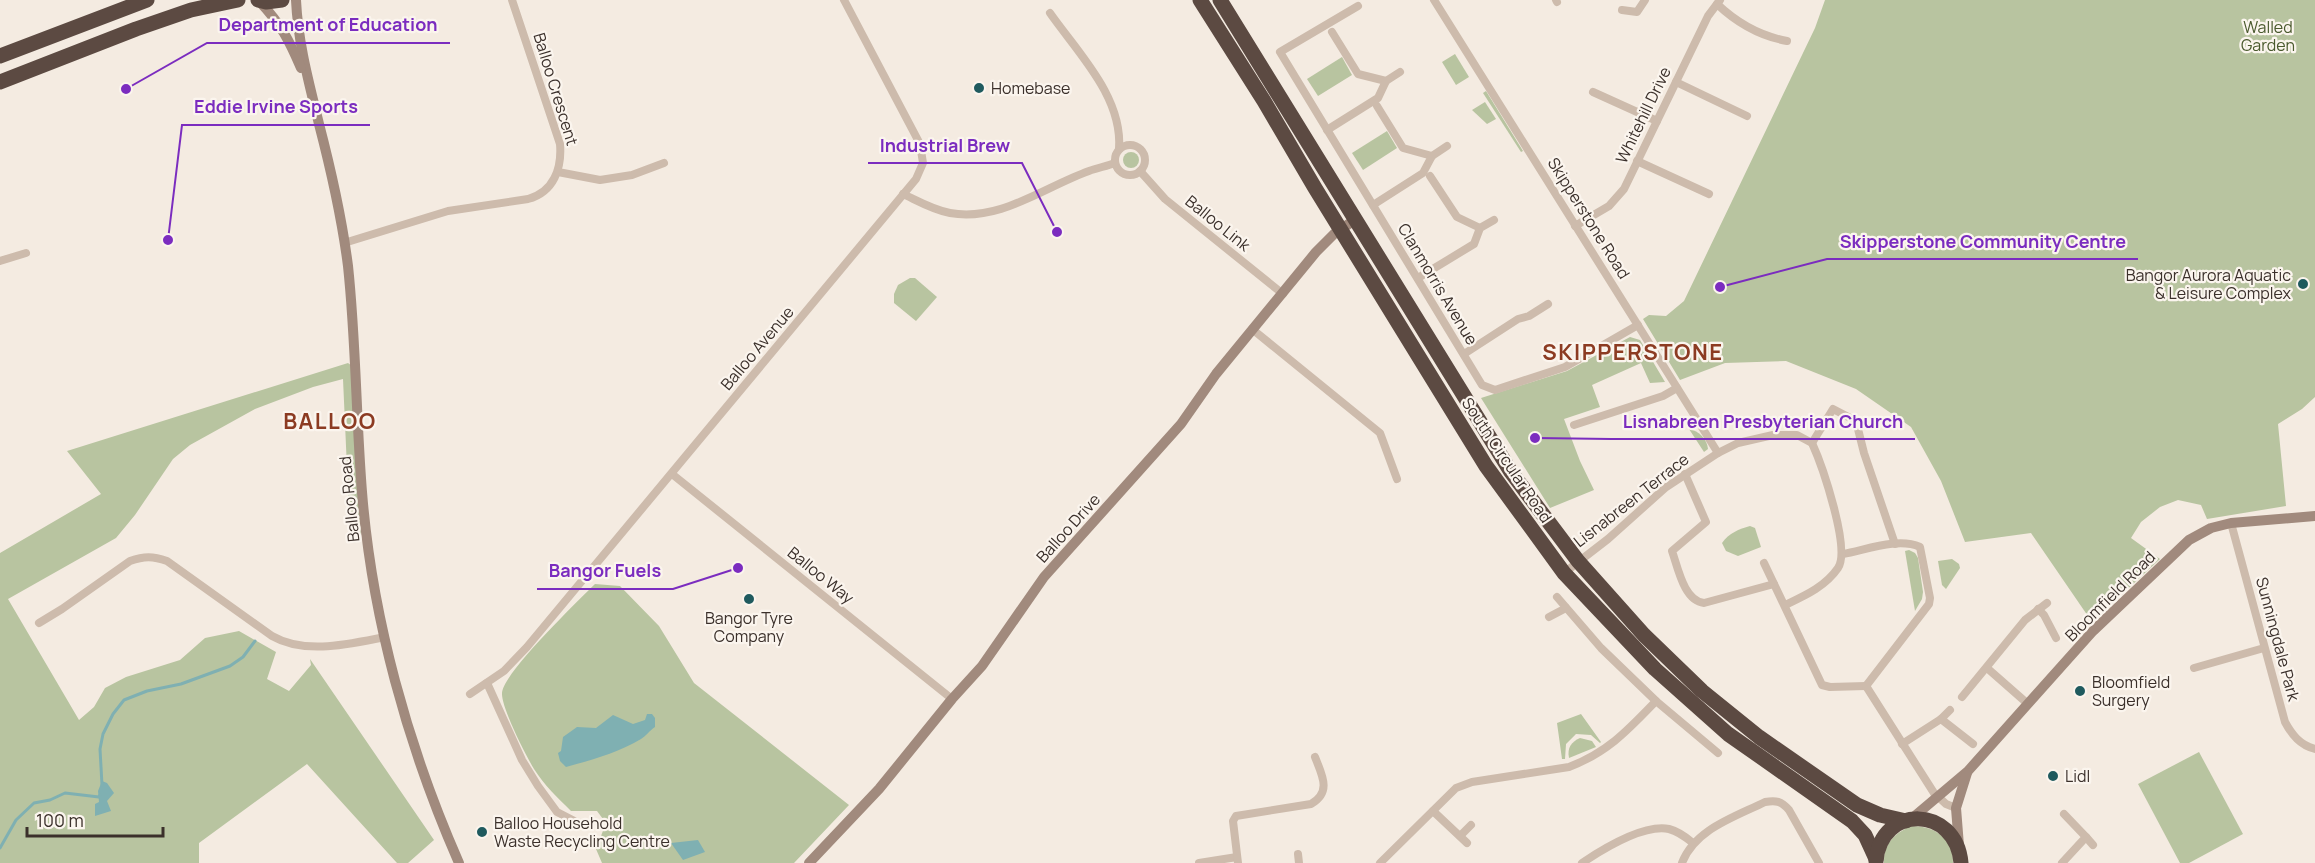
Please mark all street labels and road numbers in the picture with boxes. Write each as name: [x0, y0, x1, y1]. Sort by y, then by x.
street label: Balloo Crescent: [528, 30, 584, 148]
street label: Whitehill Drive: [1610, 63, 1676, 167]
street label: Skipperstone Road: [1543, 153, 1635, 283]
street label: Balloo Link: [1181, 190, 1256, 257]
street label: Clanmorris Avenue: [1393, 219, 1483, 349]
street label: Balloo Avenue: [715, 301, 799, 395]
street label: South Circular Road: [1457, 393, 1557, 527]
street label: Lisnabreen Terrace: [1569, 448, 1693, 552]
street label: Balloo Road: [334, 455, 364, 543]
street label: Balloo Drive: [1031, 489, 1105, 567]
street label: Balloo Way: [783, 541, 859, 609]
street label: Bloomfield Road: [2060, 546, 2160, 646]
street label: Sunningdale Park: [2251, 575, 2305, 705]

